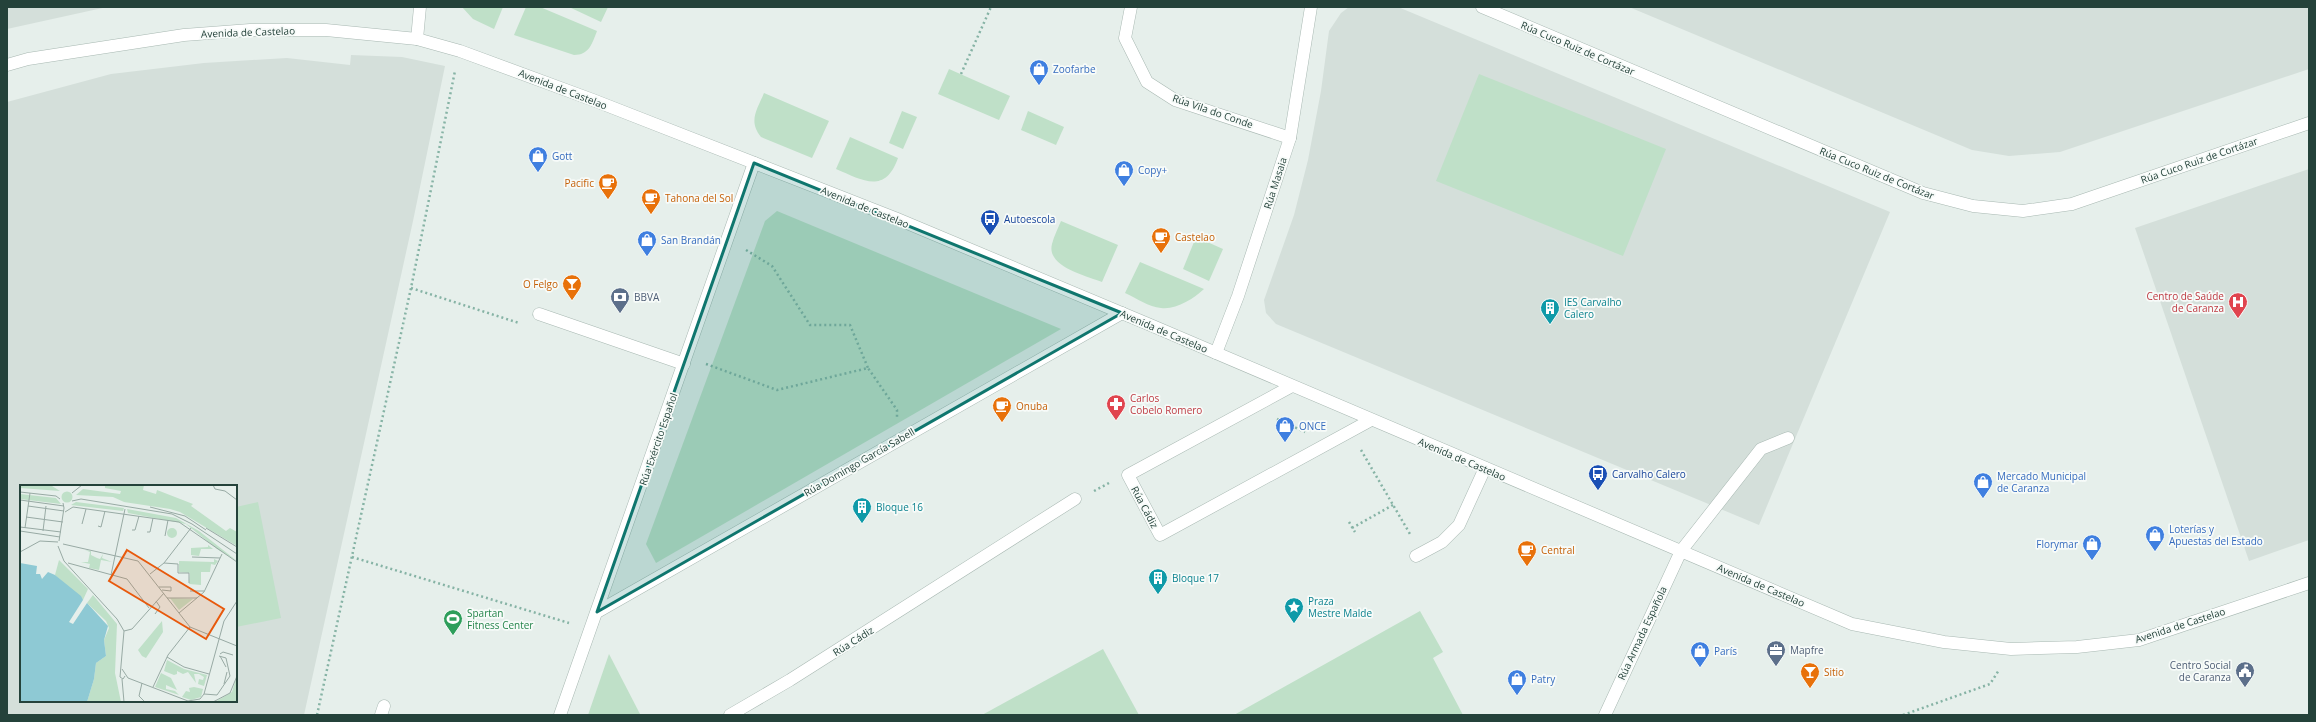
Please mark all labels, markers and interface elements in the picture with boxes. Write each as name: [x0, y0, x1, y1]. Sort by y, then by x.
street label: Rúa Cuco Ruiz de Cortázar: [1519, 18, 1637, 78]
street label: Avenida de Castelao: [201, 23, 295, 41]
shop icon: Zoofarbe: [1028, 58, 1050, 86]
place label: Zoofarbe: [1053, 62, 1096, 76]
street label: Avenida de Castelao: [517, 66, 609, 112]
street label: Rúa Vila do Conde: [1171, 91, 1256, 132]
street label: Rúa Cuco Ruiz de Cortázar: [2139, 133, 2259, 187]
street label: Rúa Cuco Ruiz de Cortázar: [1818, 144, 1936, 202]
shop icon: Gott: [527, 145, 549, 173]
place label: Gott: [552, 149, 573, 163]
street label: Rúa Masaia: [1260, 155, 1290, 211]
shop icon: Copy+: [1113, 159, 1135, 187]
place label: Copy+: [1138, 163, 1167, 177]
cafe icon: Pacific: [597, 172, 619, 200]
place label: Pacific: [564, 176, 594, 190]
street label: Avenida de Castelao: [819, 183, 911, 231]
cafe icon: Tahona del Sol: [640, 187, 662, 215]
place label: Tahona del Sol: [665, 191, 733, 205]
bus stop icon: Autoescola: [979, 208, 1001, 236]
place label: Autoescola: [1004, 212, 1055, 226]
cafe icon: Castelao: [1150, 226, 1172, 254]
shop icon: San Brandán: [636, 229, 658, 257]
place label: Castelao: [1175, 230, 1215, 244]
place label: San Brandán: [661, 233, 721, 247]
bar icon: O Felgo: [561, 273, 583, 301]
place label: O Felgo: [523, 277, 558, 291]
bank icon: BBVA: [609, 286, 631, 314]
place label: Centro de Saúde de Caranza: [2146, 289, 2224, 315]
place label: BBVA: [634, 290, 660, 304]
hospital icon: Centro de Saúde de Caranza: [2227, 291, 2249, 319]
place label: IES Carvalho Calero: [1564, 295, 1622, 321]
building icon: IES Carvalho Calero: [1539, 297, 1561, 325]
street label: Avenida de Castelao: [1118, 306, 1210, 356]
street label: Rúa Exército Español: [636, 391, 680, 487]
place label: Carlos Cobelo Romero: [1130, 391, 1202, 417]
pharmacy icon: Carlos Cobelo Romero: [1105, 393, 1127, 421]
cafe icon: Onuba: [991, 395, 1013, 423]
place label: Onuba: [1016, 399, 1048, 413]
shop icon: ONCE: [1274, 415, 1296, 443]
place label: ONCE: [1299, 419, 1326, 433]
street label: Rúa Domingo García Sabell: [801, 424, 917, 500]
street label: Avenida de Castelao: [1416, 434, 1508, 484]
bus stop icon: Carvalho Calero: [1587, 463, 1609, 491]
place label: Carvalho Calero: [1612, 467, 1686, 481]
place label: Mercado Municipal de Caranza: [1997, 469, 2086, 495]
shop icon: Mercado Municipal de Caranza: [1972, 471, 1994, 499]
street label: Rúa Cádiz: [1128, 484, 1162, 531]
inset map: [20, 485, 237, 702]
building icon: Bloque 16: [851, 496, 873, 524]
place label: Bloque 16: [876, 500, 923, 514]
place label: Loterías y Apuestas del Estado: [2169, 522, 2263, 548]
shop icon: Loterías y Apuestas del Estado: [2144, 524, 2166, 552]
shop icon: Florymar: [2081, 533, 2103, 561]
place label: Florymar: [2036, 537, 2078, 551]
cafe icon: Central: [1516, 539, 1538, 567]
place label: Central: [1541, 543, 1575, 557]
street label: Avenida de Castelao: [1715, 560, 1807, 610]
building icon: Bloque 17: [1147, 567, 1169, 595]
place label: Bloque 17: [1172, 571, 1219, 585]
street label: Rúa Armada Española: [1614, 584, 1670, 682]
place label: Praza Mestre Malde: [1308, 594, 1372, 620]
place icon: Praza Mestre Malde: [1283, 596, 1305, 624]
street label: Avenida de Castelao: [2133, 604, 2227, 646]
place label: Spartan Fitness Center: [467, 606, 533, 632]
sports icon: Spartan Fitness Center: [442, 608, 464, 636]
street label: Rúa Cádiz: [830, 623, 876, 659]
office icon: Mapfre: [1765, 639, 1787, 667]
shop icon: París: [1689, 640, 1711, 668]
place label: Mapfre: [1790, 643, 1824, 657]
place label: París: [1714, 644, 1737, 658]
place label: Centro Social de Caranza: [2170, 658, 2231, 684]
public building icon: Centro Social de Caranza: [2234, 660, 2256, 688]
bar icon: Sitio: [1799, 661, 1821, 689]
place label: Sitio: [1824, 665, 1844, 679]
shop icon: Patry: [1506, 668, 1528, 696]
place label: Patry: [1531, 672, 1556, 686]

